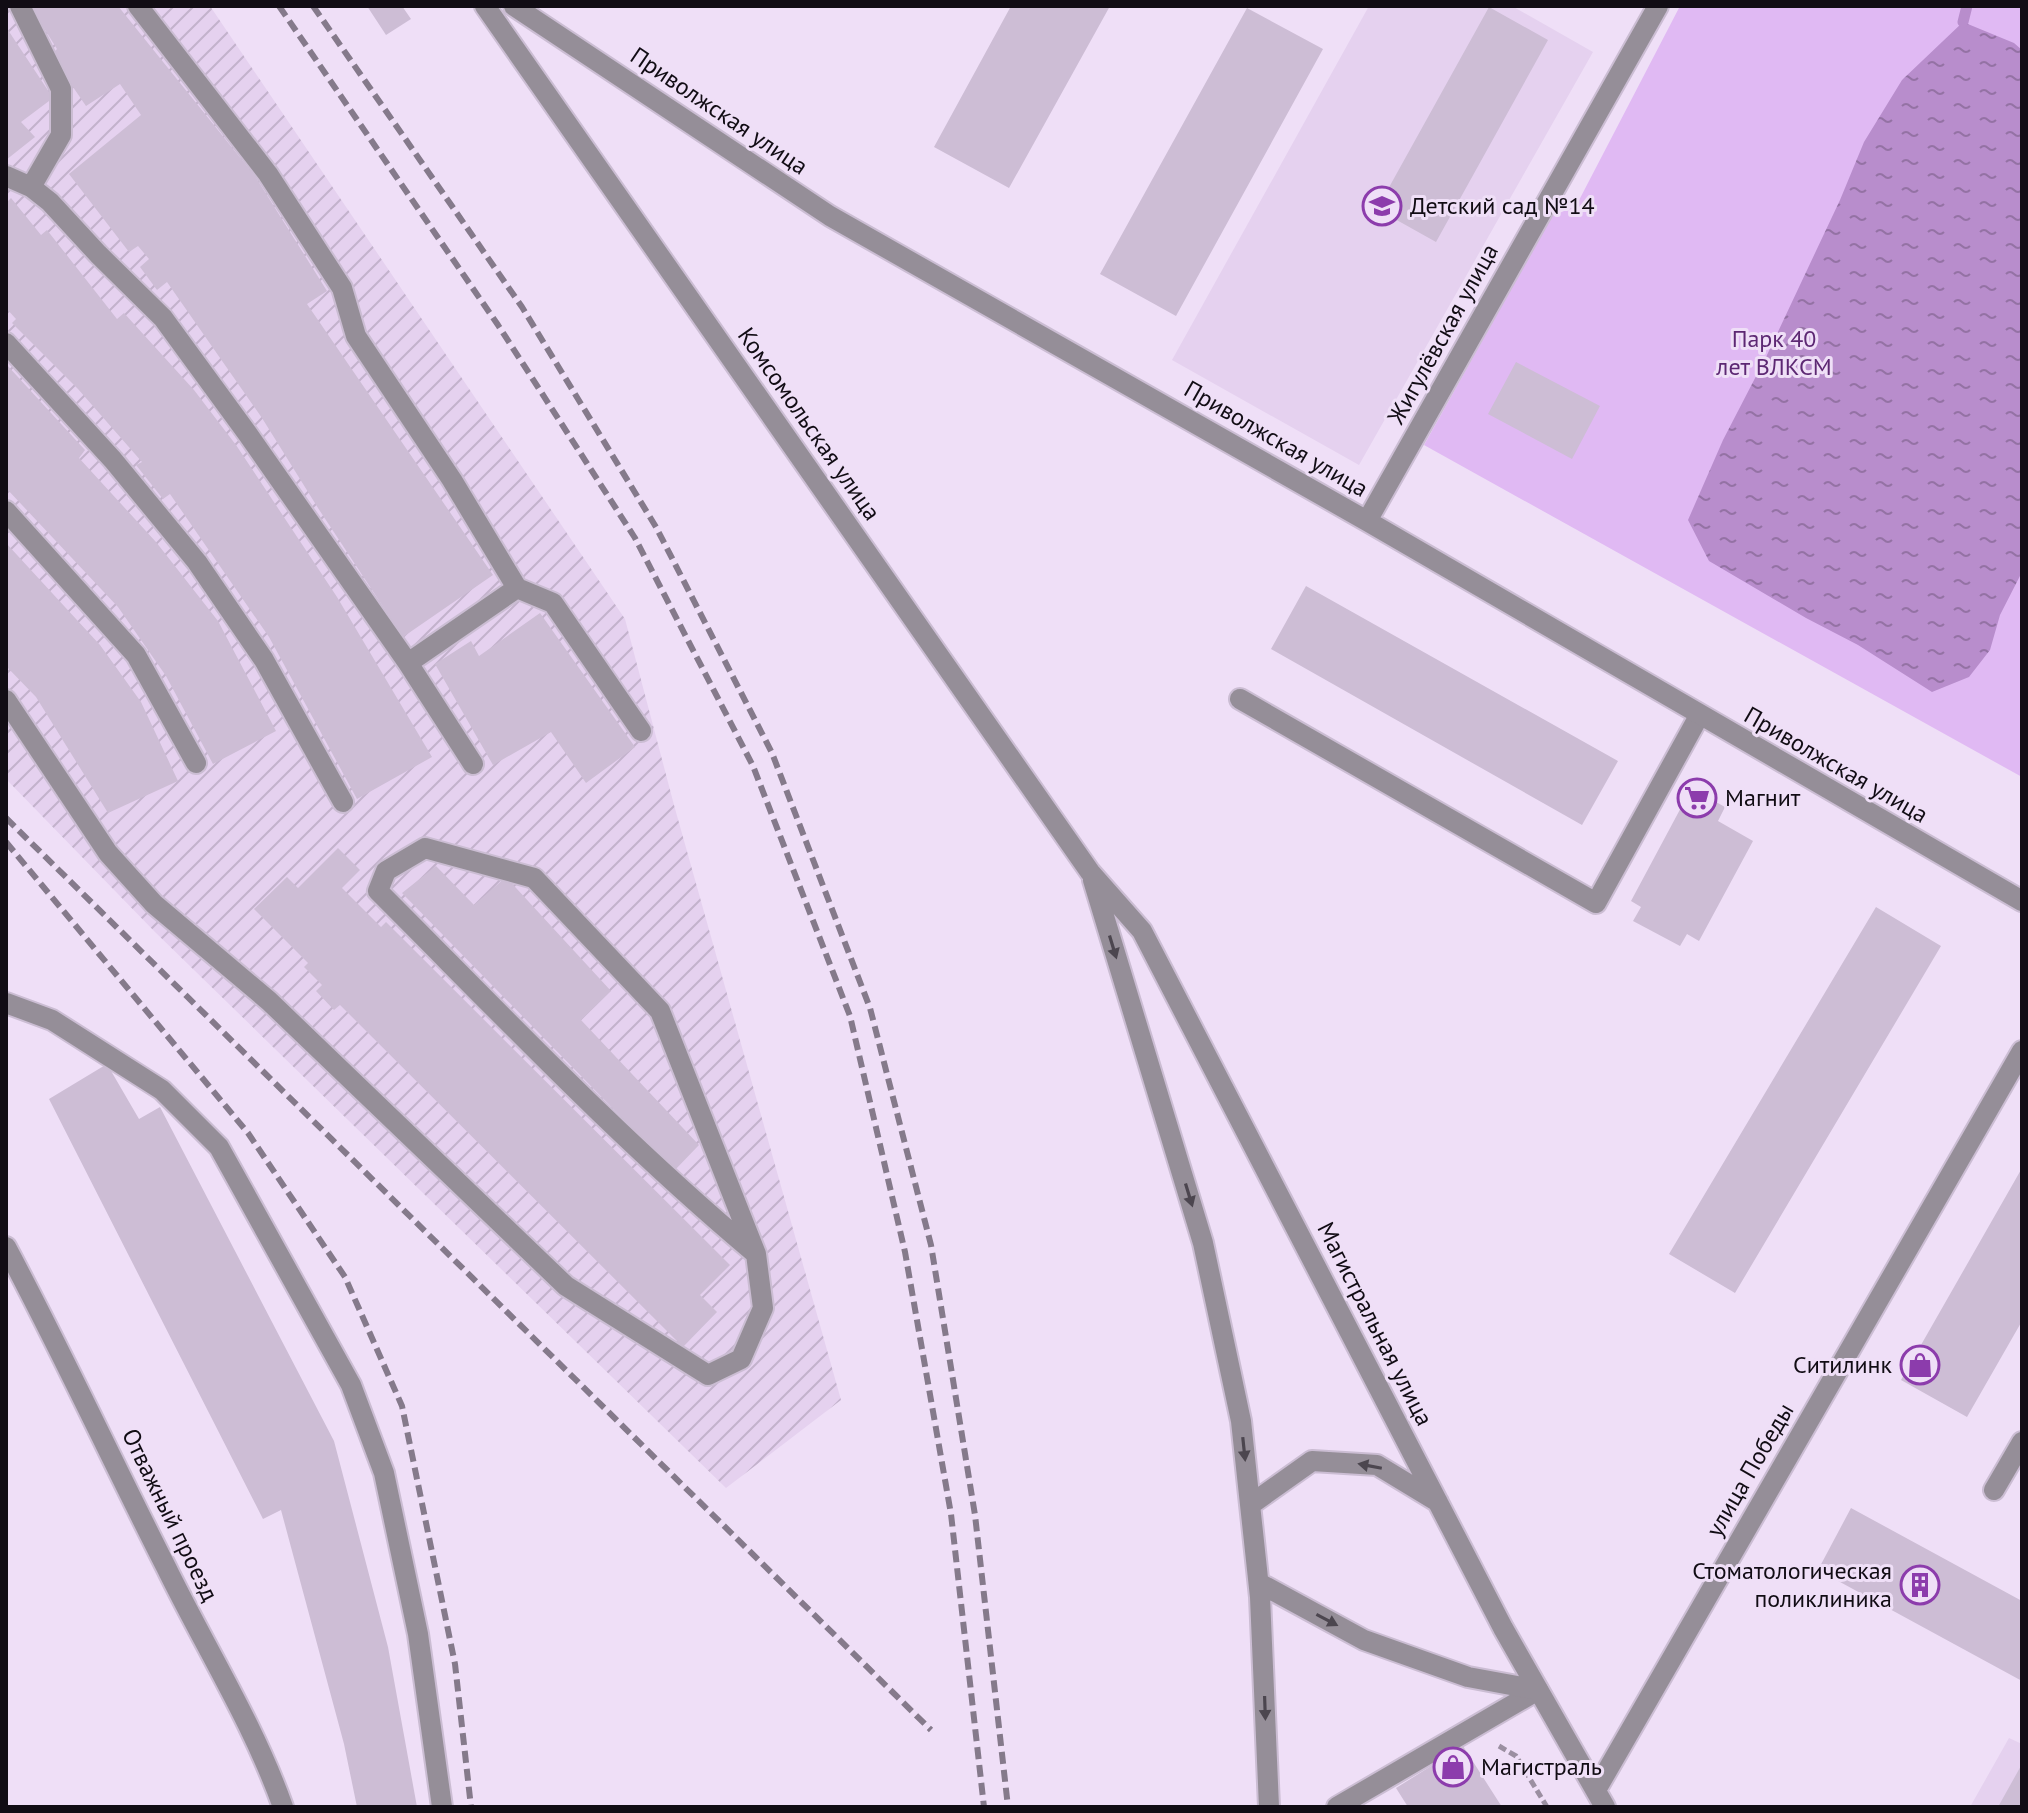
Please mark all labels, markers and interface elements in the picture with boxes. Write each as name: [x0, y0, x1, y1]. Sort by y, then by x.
street label: Приволжская улица: [625, 40, 814, 181]
school or university icon: Детский сад №14: [1361, 185, 1403, 227]
place label: Детский сад №14: [1410, 190, 1595, 221]
street label: Жигулёвская улица: [1380, 238, 1505, 430]
street label: Комсомольская улица: [731, 321, 888, 526]
park label: Парк 40 лет ВЛКСМ: [1715, 323, 1832, 382]
street label: Приволжская улица: [1179, 373, 1374, 504]
street label: Приволжская улица: [1739, 699, 1934, 830]
supermarket icon: Магнит: [1676, 777, 1718, 819]
place label: Магнит: [1725, 782, 1801, 813]
one-way arrow: [1107, 935, 1120, 959]
one-way arrow: [1183, 1184, 1196, 1208]
street label: Магистральная улица: [1311, 1217, 1440, 1431]
shop icon: Ситилинк: [1899, 1344, 1941, 1386]
place label: Ситилинк: [1793, 1349, 1893, 1380]
street label: улица Победы: [1699, 1397, 1800, 1542]
street label: Отважный проезд: [115, 1423, 226, 1606]
one-way arrow: [1238, 1437, 1251, 1462]
one-way arrow: [1357, 1460, 1382, 1472]
place label: Стоматологическая поликлиника: [1692, 1555, 1892, 1614]
building icon: Стоматологическая поликлиника: [1899, 1564, 1941, 1606]
one-way arrow: [1316, 1613, 1339, 1627]
one-way arrow: [1258, 1696, 1271, 1721]
shop icon: Магистраль: [1432, 1746, 1474, 1788]
place label: Магистраль: [1481, 1751, 1602, 1782]

